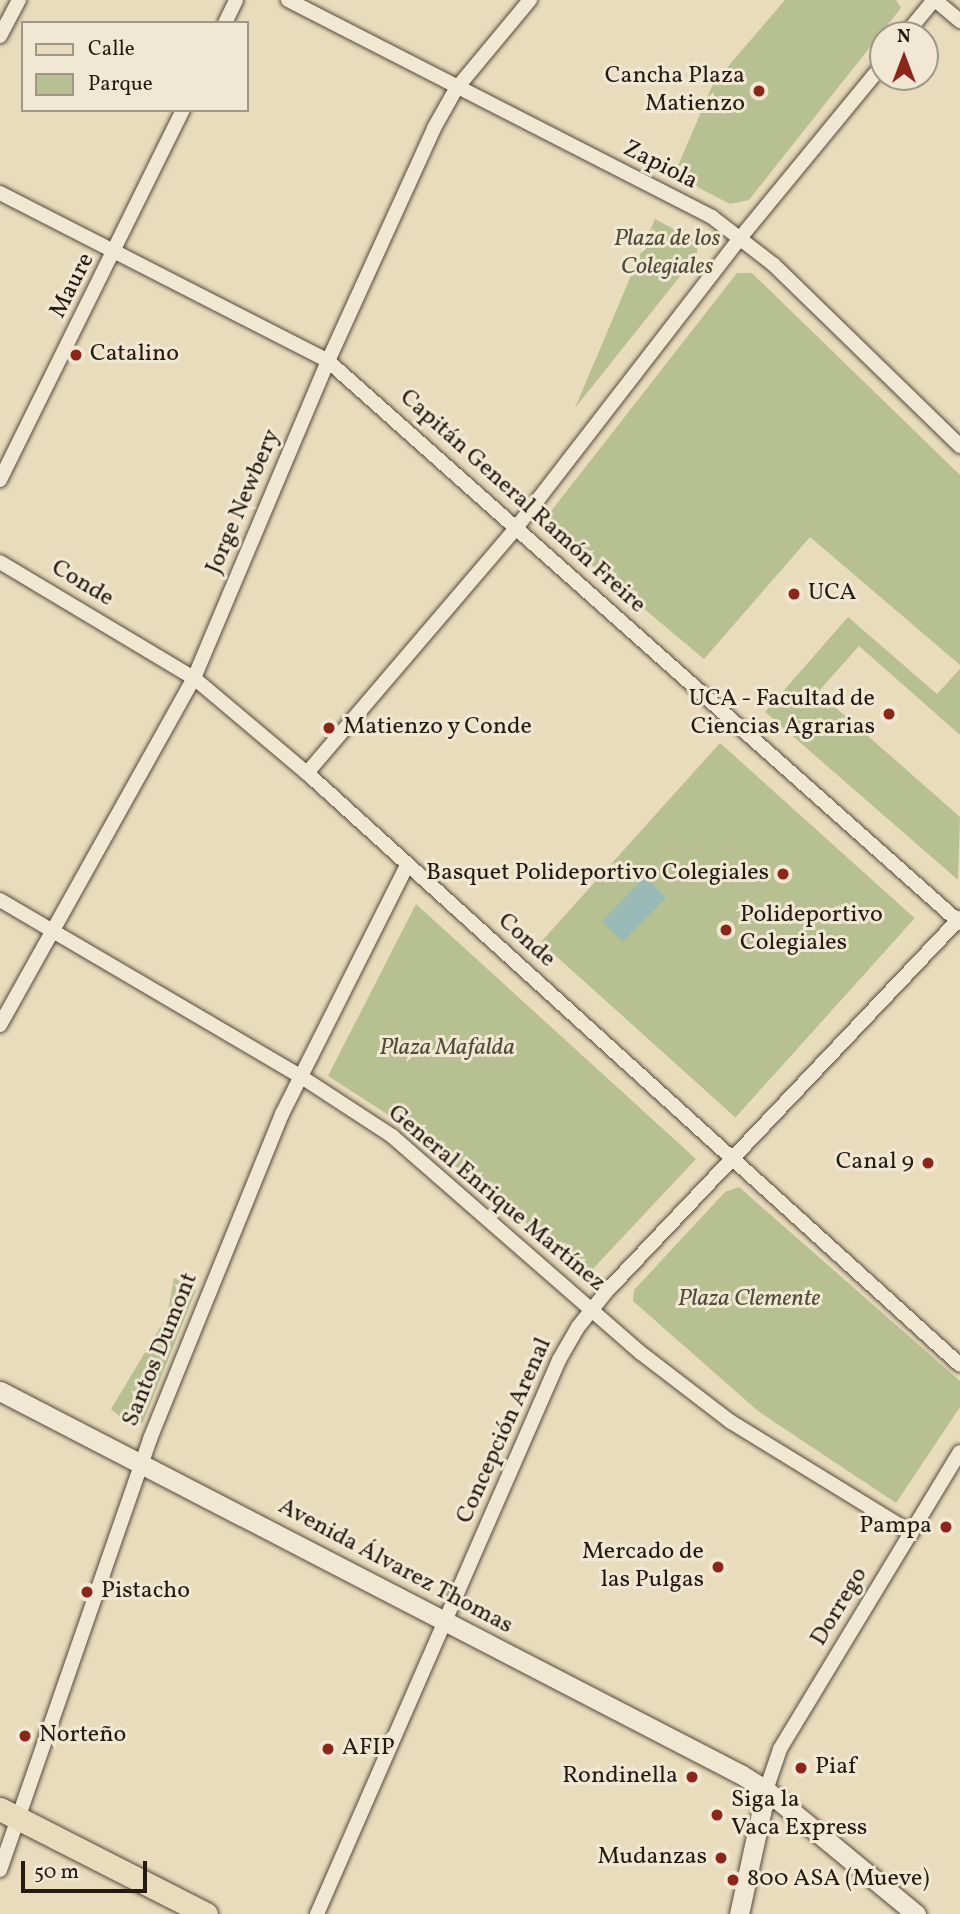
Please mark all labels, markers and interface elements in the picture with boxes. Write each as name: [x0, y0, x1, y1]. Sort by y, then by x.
legend: [21, 21, 248, 112]
north arrow: [869, 21, 939, 91]
text: N: [897, 24, 911, 50]
text: Calle: [88, 35, 135, 64]
place label: Cancha Plaza Matienzo: [605, 63, 745, 119]
text: Parque: [88, 70, 153, 99]
marker: Cancha Plaza Matienzo: [751, 83, 767, 99]
street label: Zapiola: [618, 135, 702, 197]
park label: Plaza de los Colegiales: [614, 226, 720, 282]
street label: Maure: [44, 249, 102, 323]
place label: Catalino: [90, 341, 179, 369]
marker: Catalino: [68, 347, 84, 363]
street label: Capitán General Ramón Freire: [393, 384, 651, 620]
street label: Jorge Newbery: [201, 425, 287, 579]
street label: Conde: [46, 554, 118, 614]
place label: UCA: [808, 580, 856, 608]
marker: UCA: [786, 586, 802, 602]
place label: UCA - Facultad de Ciencias Agrarias: [688, 686, 875, 742]
marker: UCA - Facultad de Ciencias Agrarias: [881, 706, 897, 722]
place label: Matienzo y Conde: [343, 714, 533, 742]
marker: Matienzo y Conde: [321, 720, 337, 736]
place label: Basquet Polideportivo Colegiales: [426, 860, 769, 888]
marker: Basquet Polideportivo Colegiales: [775, 866, 791, 882]
place label: Polideportivo Colegiales: [740, 902, 883, 958]
street label: Conde: [491, 908, 561, 974]
marker: Polideportivo Colegiales: [718, 922, 734, 938]
park label: Plaza Mafalda: [379, 1035, 515, 1063]
street label: General Enrique Martínez: [381, 1100, 611, 1298]
place label: Canal 9: [836, 1149, 914, 1177]
marker: Canal 9: [920, 1155, 936, 1171]
street label: Santos Dumont: [117, 1269, 205, 1431]
park label: Plaza Clemente: [678, 1286, 820, 1314]
street label: Concepción Arenal: [451, 1334, 559, 1528]
street label: Avenida Álvarez Thomas: [273, 1493, 517, 1641]
place label: Pampa: [859, 1513, 932, 1541]
marker: Pampa: [938, 1519, 954, 1535]
place label: Mercado de las Pulgas: [582, 1539, 704, 1595]
marker: Mercado de las Pulgas: [710, 1559, 726, 1575]
street label: Dorrego: [805, 1562, 875, 1652]
place label: Pistacho: [101, 1578, 190, 1606]
marker: Pistacho: [79, 1584, 95, 1600]
place label: Norteño: [39, 1722, 126, 1750]
marker: Norteño: [17, 1728, 33, 1744]
place label: AFIP: [342, 1735, 395, 1763]
marker: AFIP: [320, 1741, 336, 1757]
place label: Piaf: [815, 1754, 856, 1782]
marker: Piaf: [793, 1760, 809, 1776]
place label: Rondinella: [562, 1763, 678, 1791]
marker: Rondinella: [684, 1769, 700, 1785]
place label: Siga la Vaca Express: [731, 1787, 867, 1843]
marker: Siga la Vaca Express: [709, 1807, 725, 1823]
place label: Mudanzas: [598, 1844, 707, 1872]
scale bar: [24, 1848, 150, 1892]
marker: Mudanzas: [713, 1850, 729, 1866]
text: 50 m: [34, 1858, 79, 1887]
place label: 800 ASA (Mueve): [747, 1866, 929, 1894]
marker: 800 ASA (Mueve): [725, 1872, 741, 1888]

